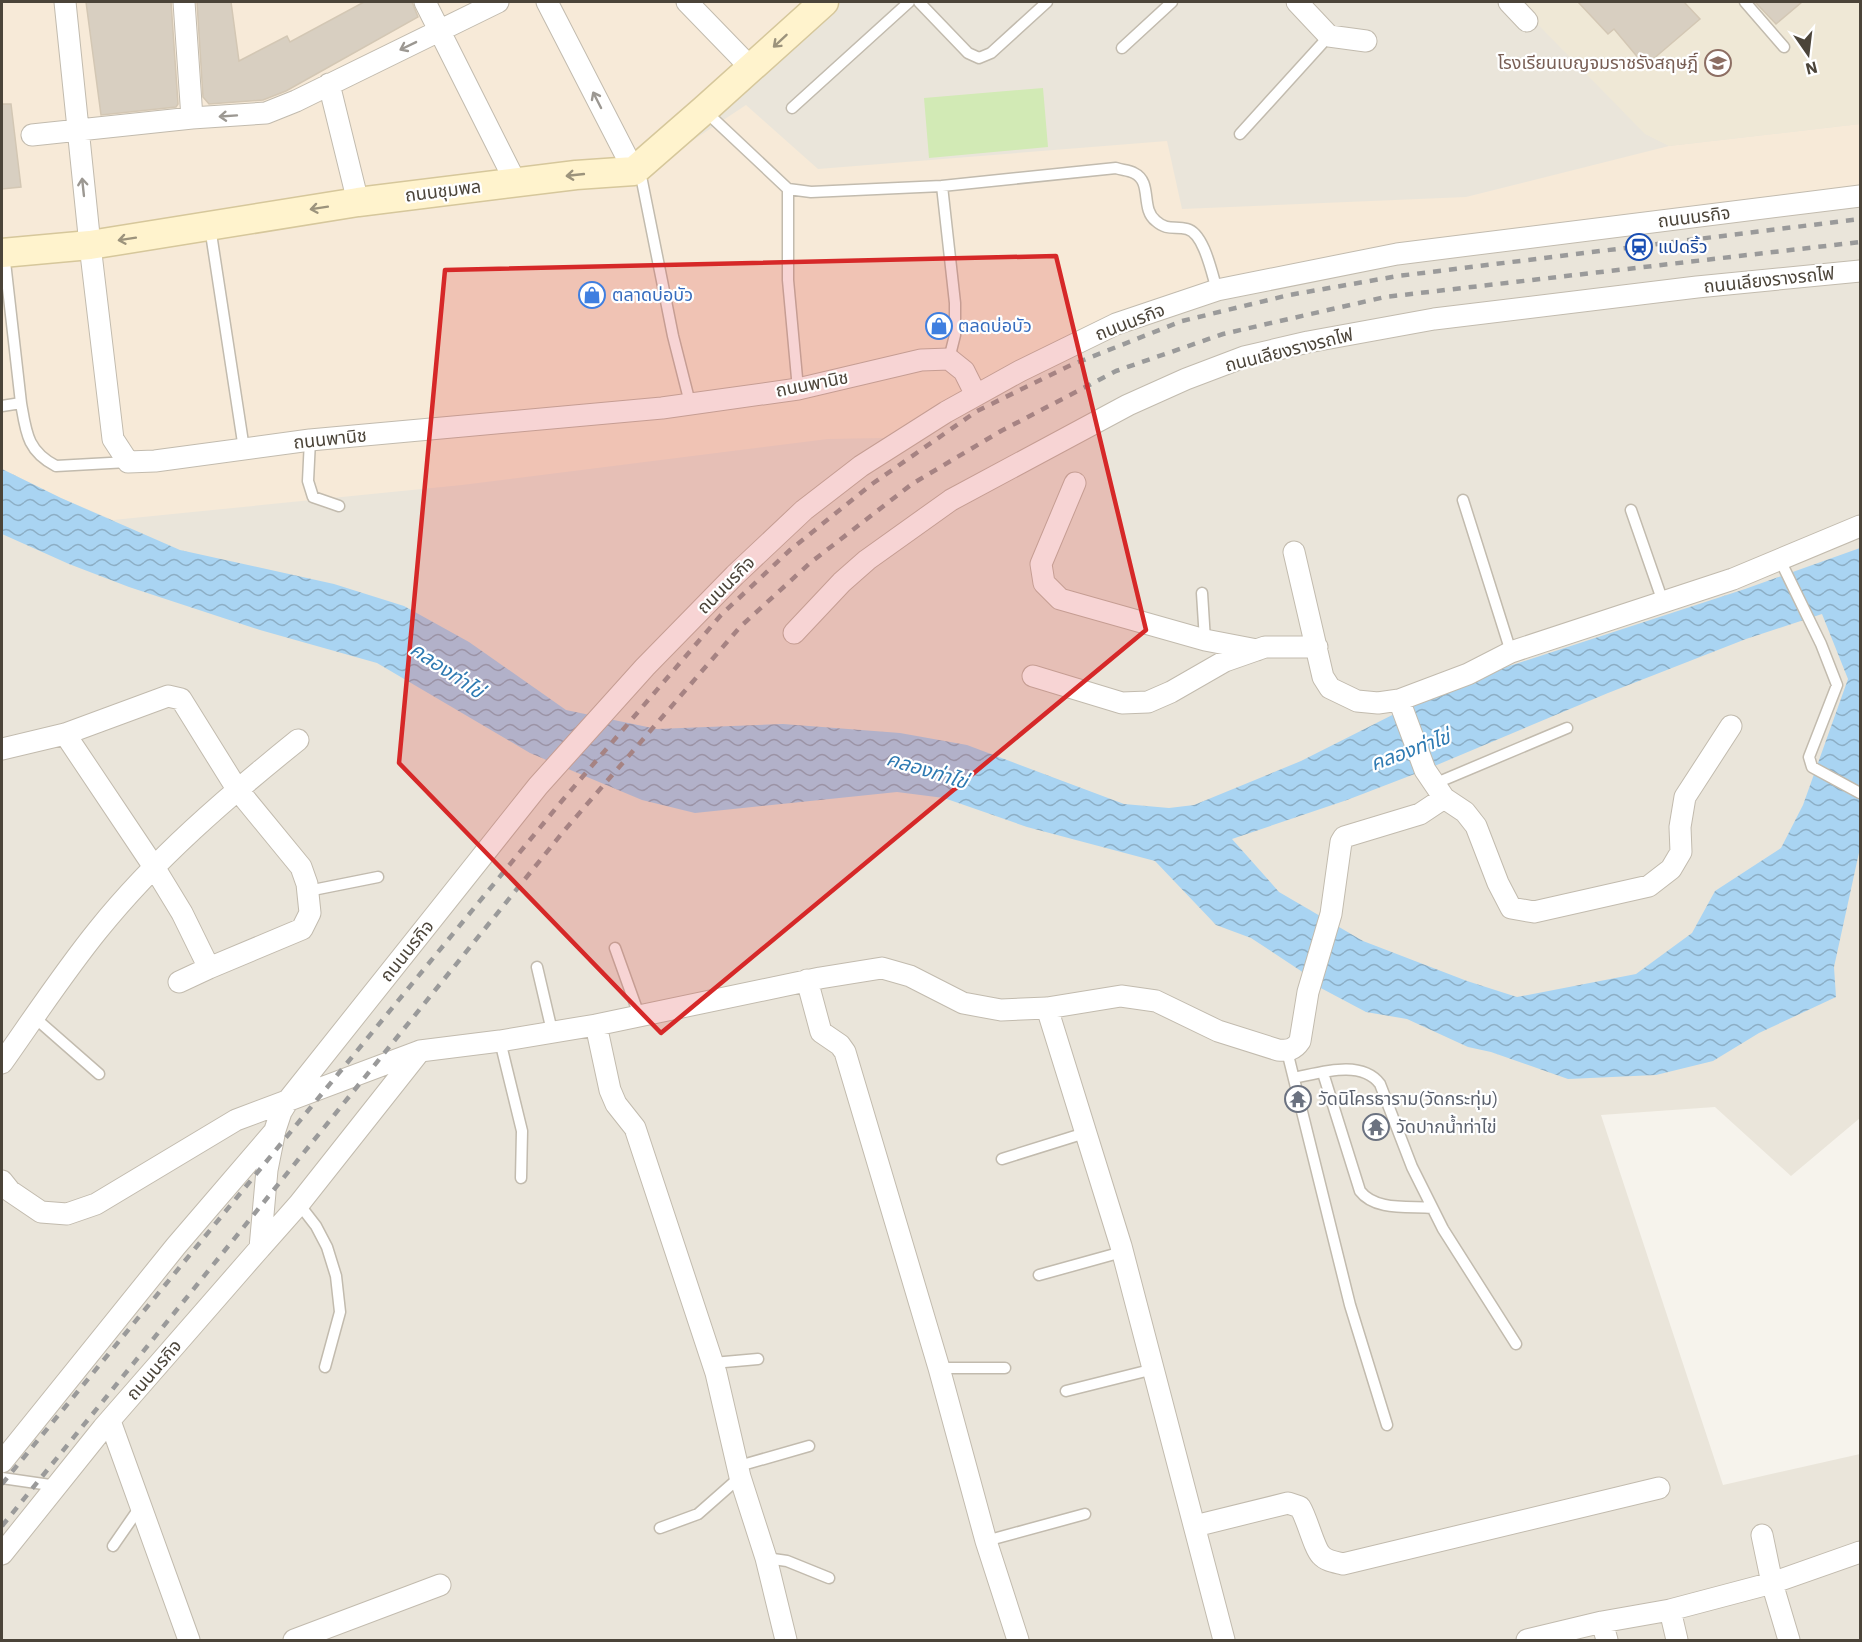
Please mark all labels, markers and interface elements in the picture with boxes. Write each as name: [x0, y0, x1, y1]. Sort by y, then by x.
north arrow: [1778, 24, 1838, 84]
one-way arrow: [773, 34, 788, 48]
one-way arrow: [400, 40, 418, 52]
school or university icon: โรงเรียนเบญจมราชรังสฤษฎิ์: [1703, 48, 1733, 78]
place label: โรงเรียนเบญจมราชรังสฤษฎิ์: [1498, 51, 1698, 74]
text: N: [1804, 57, 1820, 80]
one-way arrow: [591, 91, 603, 109]
one-way arrow: [219, 110, 239, 121]
one-way arrow: [566, 170, 586, 181]
street label: ถนนชุมพล: [403, 174, 482, 207]
one-way arrow: [78, 178, 89, 198]
street label: ถนนนรกิจ: [1656, 201, 1732, 232]
one-way arrow: [310, 203, 330, 214]
station icon: แปดริ้ว: [1624, 232, 1654, 262]
one-way arrow: [118, 234, 137, 245]
place label: แปดริ้ว: [1658, 235, 1708, 258]
street label: ถนนเลียงรางรถไฟ: [1702, 261, 1836, 298]
shop icon: ตลาดบ่อบัว: [577, 280, 607, 310]
place label: ตลาดบ่อบัว: [612, 283, 693, 306]
street label: ถนนนรกิจ: [1092, 298, 1168, 345]
shop icon: ตลดบ่อบัว: [924, 311, 954, 341]
place label: ตลดบ่อบัว: [958, 314, 1032, 337]
street label: ถนนเลียงรางรถไฟ: [1222, 322, 1355, 377]
street label: ถนนพานิช: [774, 365, 850, 402]
street label: ถนนพานิช: [292, 423, 368, 454]
street label: ถนนนรกิจ: [692, 551, 760, 619]
water label: คลองท่าไข่: [405, 635, 492, 706]
water label: คลองท่าไข่: [1366, 722, 1456, 776]
water label: คลองท่าไข่: [884, 744, 974, 795]
street label: ถนนนรกิจ: [375, 915, 439, 986]
temple icon: วัดนิโครธาราม(วัดกระทุ่ม): [1283, 1084, 1313, 1114]
place label: วัดนิโครธาราม(วัดกระทุ่ม): [1318, 1087, 1498, 1110]
temple icon: วัดปากน้ำท่าไข่: [1361, 1112, 1391, 1142]
place label: วัดปากน้ำท่าไข่: [1396, 1114, 1497, 1138]
street label: ถนนนรกิจ: [121, 1335, 186, 1405]

